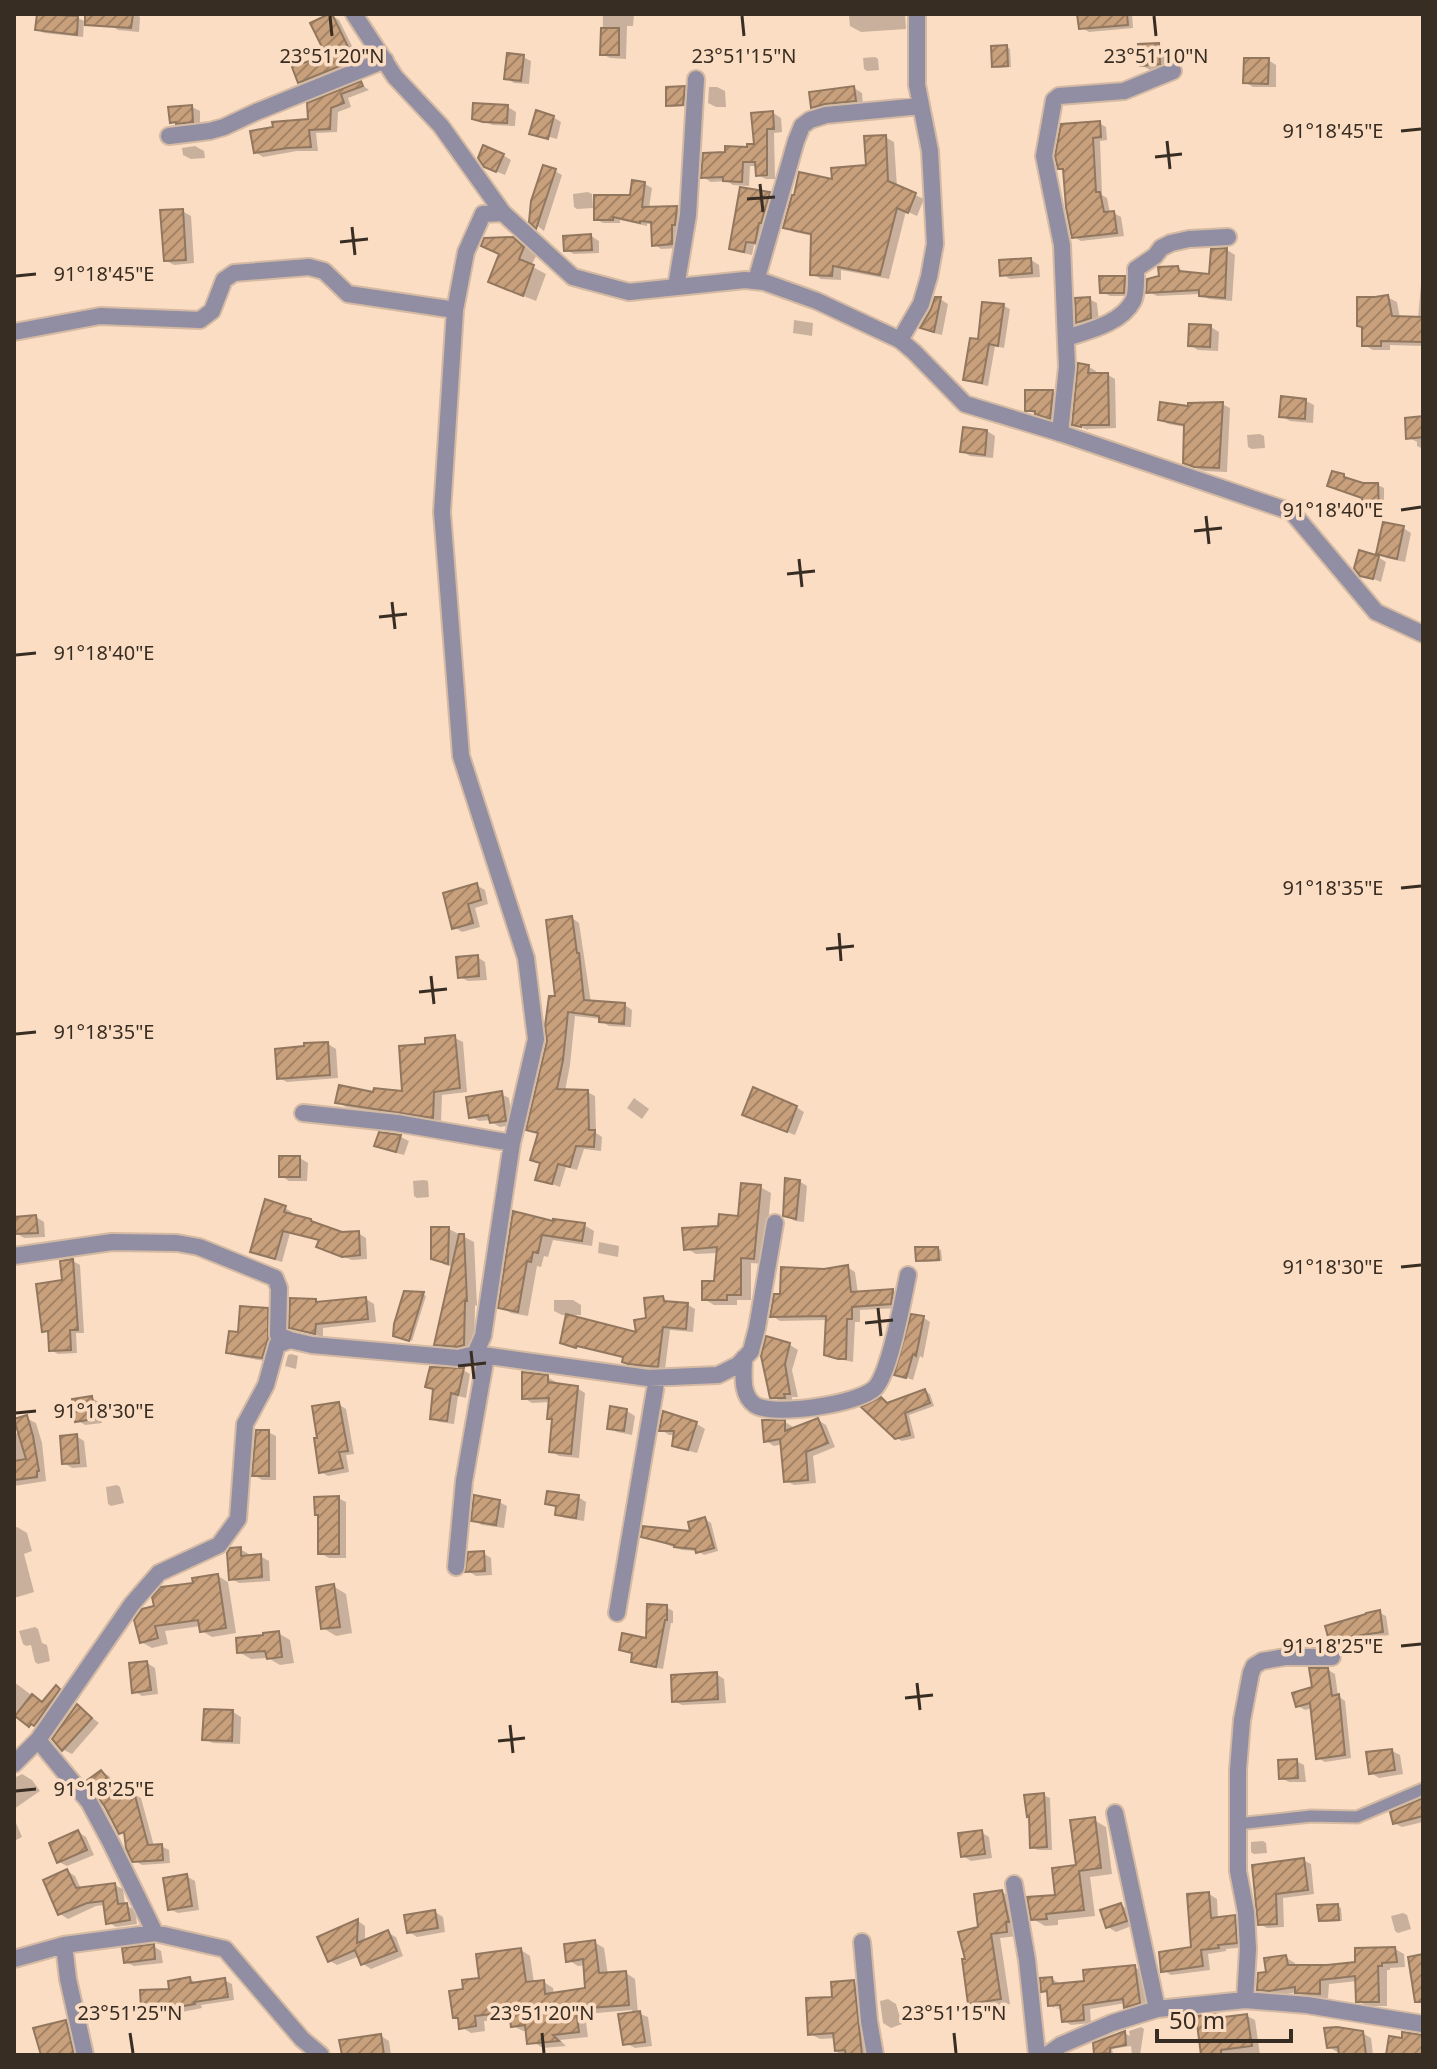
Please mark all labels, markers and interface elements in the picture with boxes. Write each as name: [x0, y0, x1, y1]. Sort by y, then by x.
text: 23°51'20"N: [279, 42, 385, 69]
text: 23°51'15"N: [691, 42, 797, 69]
text: 23°51'10"N: [1103, 42, 1209, 69]
text: 91°18'45"E: [1283, 117, 1383, 144]
text: 91°18'45"E: [54, 260, 154, 287]
text: 91°18'40"E: [1283, 496, 1383, 523]
text: 91°18'40"E: [54, 639, 154, 666]
text: 91°18'35"E: [1283, 874, 1383, 901]
text: 91°18'35"E: [54, 1018, 154, 1045]
text: 91°18'30"E: [1283, 1253, 1383, 1280]
text: 91°18'30"E: [54, 1397, 154, 1424]
text: 91°18'25"E: [1283, 1632, 1383, 1659]
text: 91°18'25"E: [54, 1775, 154, 1802]
scale bar: [1157, 1993, 1291, 2043]
text: 23°51'25"N: [77, 1999, 183, 2026]
text: 23°51'20"N: [489, 1999, 595, 2026]
text: 23°51'15"N: [901, 1999, 1007, 2026]
text: 50 m: [1169, 2003, 1225, 2036]

